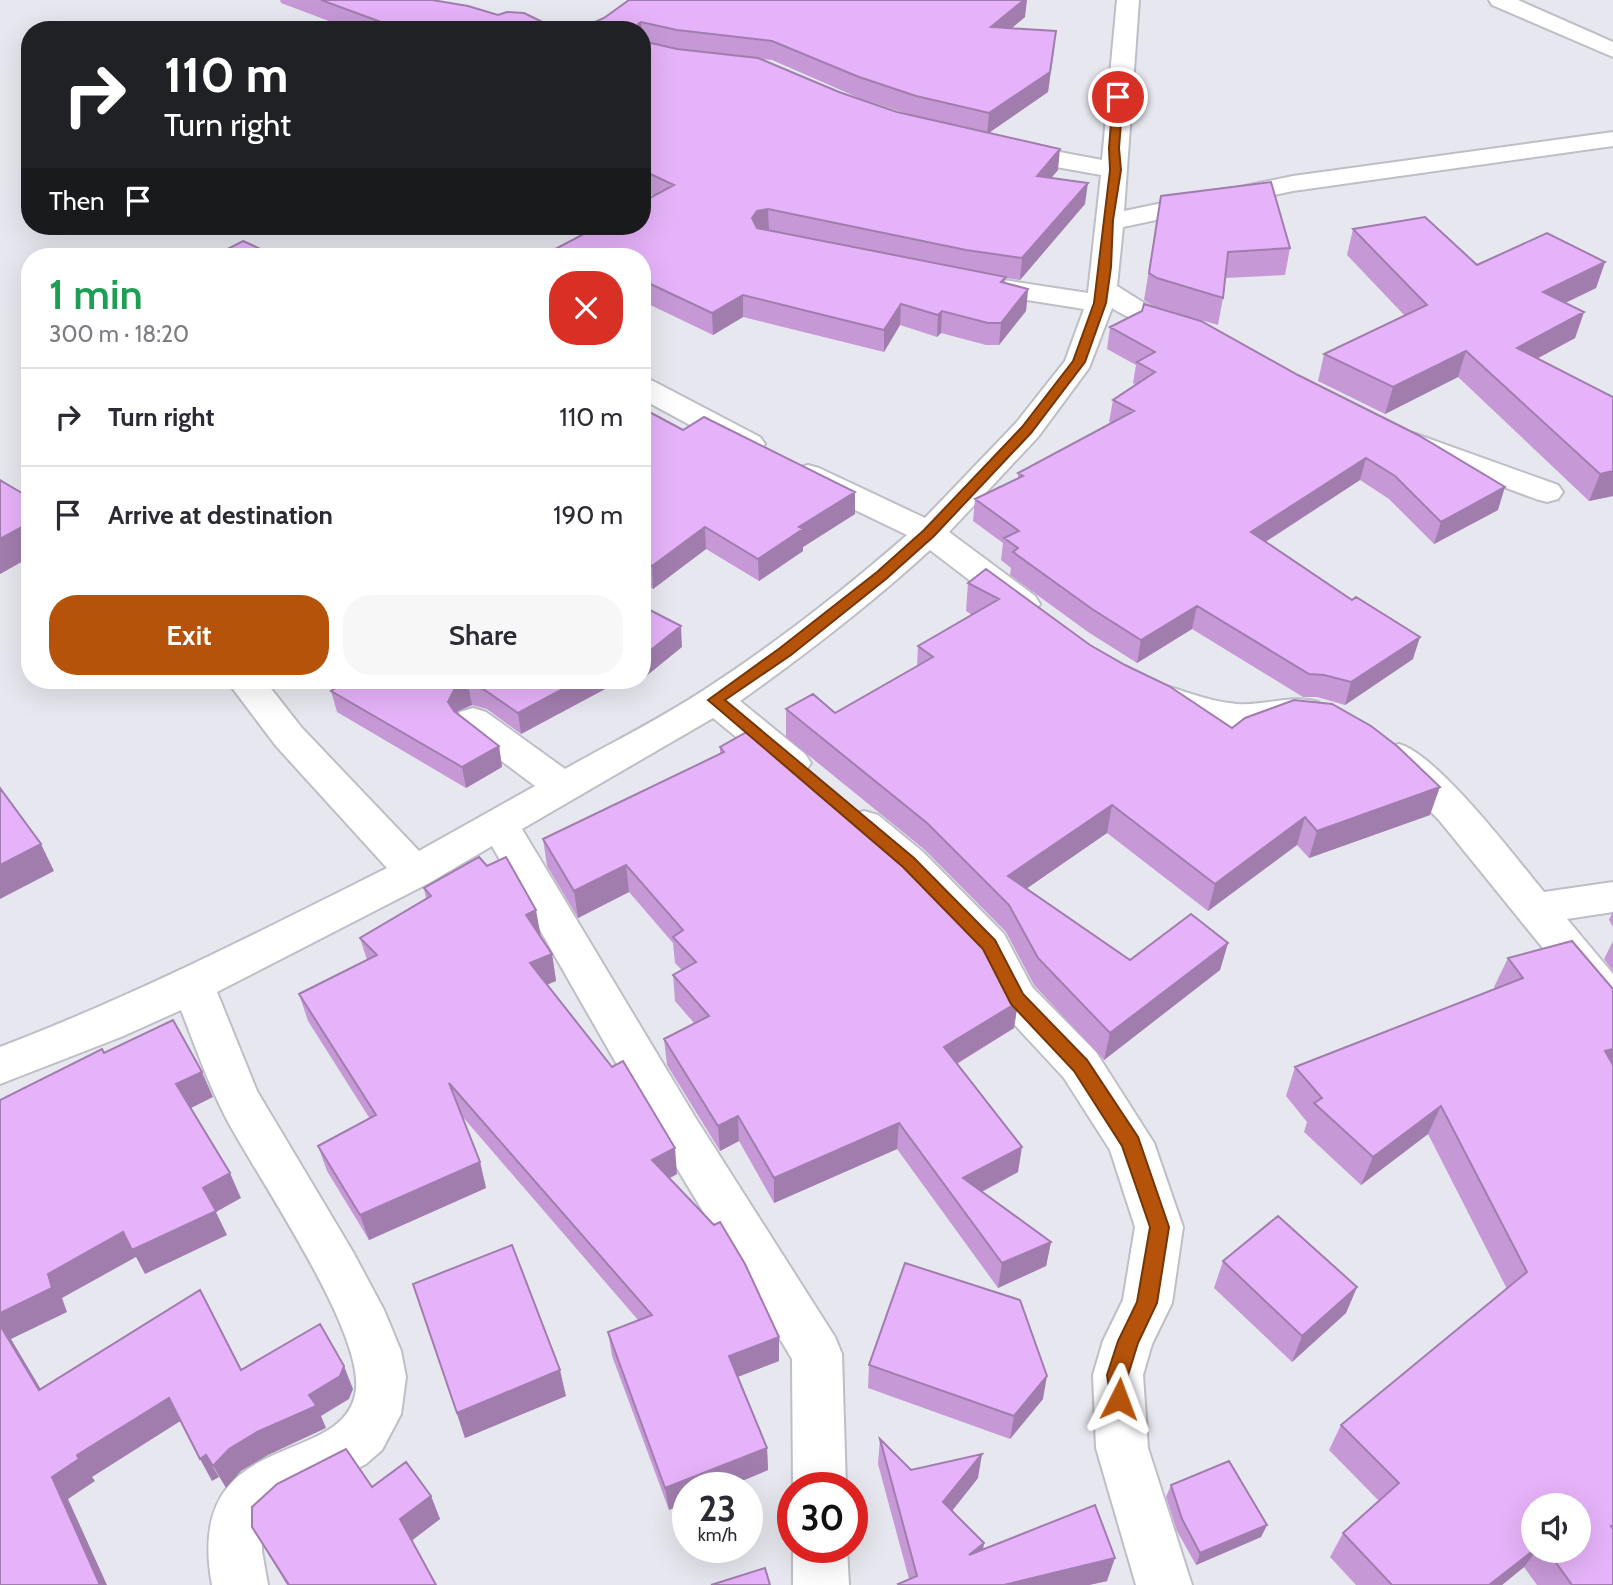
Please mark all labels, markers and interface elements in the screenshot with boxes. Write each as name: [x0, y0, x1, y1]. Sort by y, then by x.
text: 110 m: [164, 45, 288, 104]
icon: right: [49, 49, 140, 140]
pin: [1088, 67, 1148, 127]
icon: arrive: [1099, 78, 1137, 116]
text: Turn right: [164, 105, 291, 144]
icon: arrive: [119, 182, 157, 220]
text: Then: [49, 185, 105, 217]
text: 1 min: [49, 268, 143, 320]
button: close: [549, 271, 623, 345]
text: 300 m · 18:20: [49, 320, 189, 348]
icon: right: [49, 398, 87, 436]
text: Turn right: [108, 401, 214, 433]
text: 110 m: [559, 401, 623, 433]
icon: arrive: [49, 496, 87, 534]
text: Arrive at destination: [108, 499, 333, 531]
text: 190 m: [553, 499, 623, 531]
button: Exit: [49, 595, 329, 675]
button: Share: [343, 595, 623, 675]
position arrow: [1082, 1362, 1156, 1436]
speed limit sign: 30: [777, 1472, 868, 1563]
text: 23: [699, 1487, 736, 1530]
map controls: [1521, 1493, 1591, 1563]
button: sound: [1521, 1493, 1591, 1563]
text: km/h: [698, 1524, 737, 1546]

